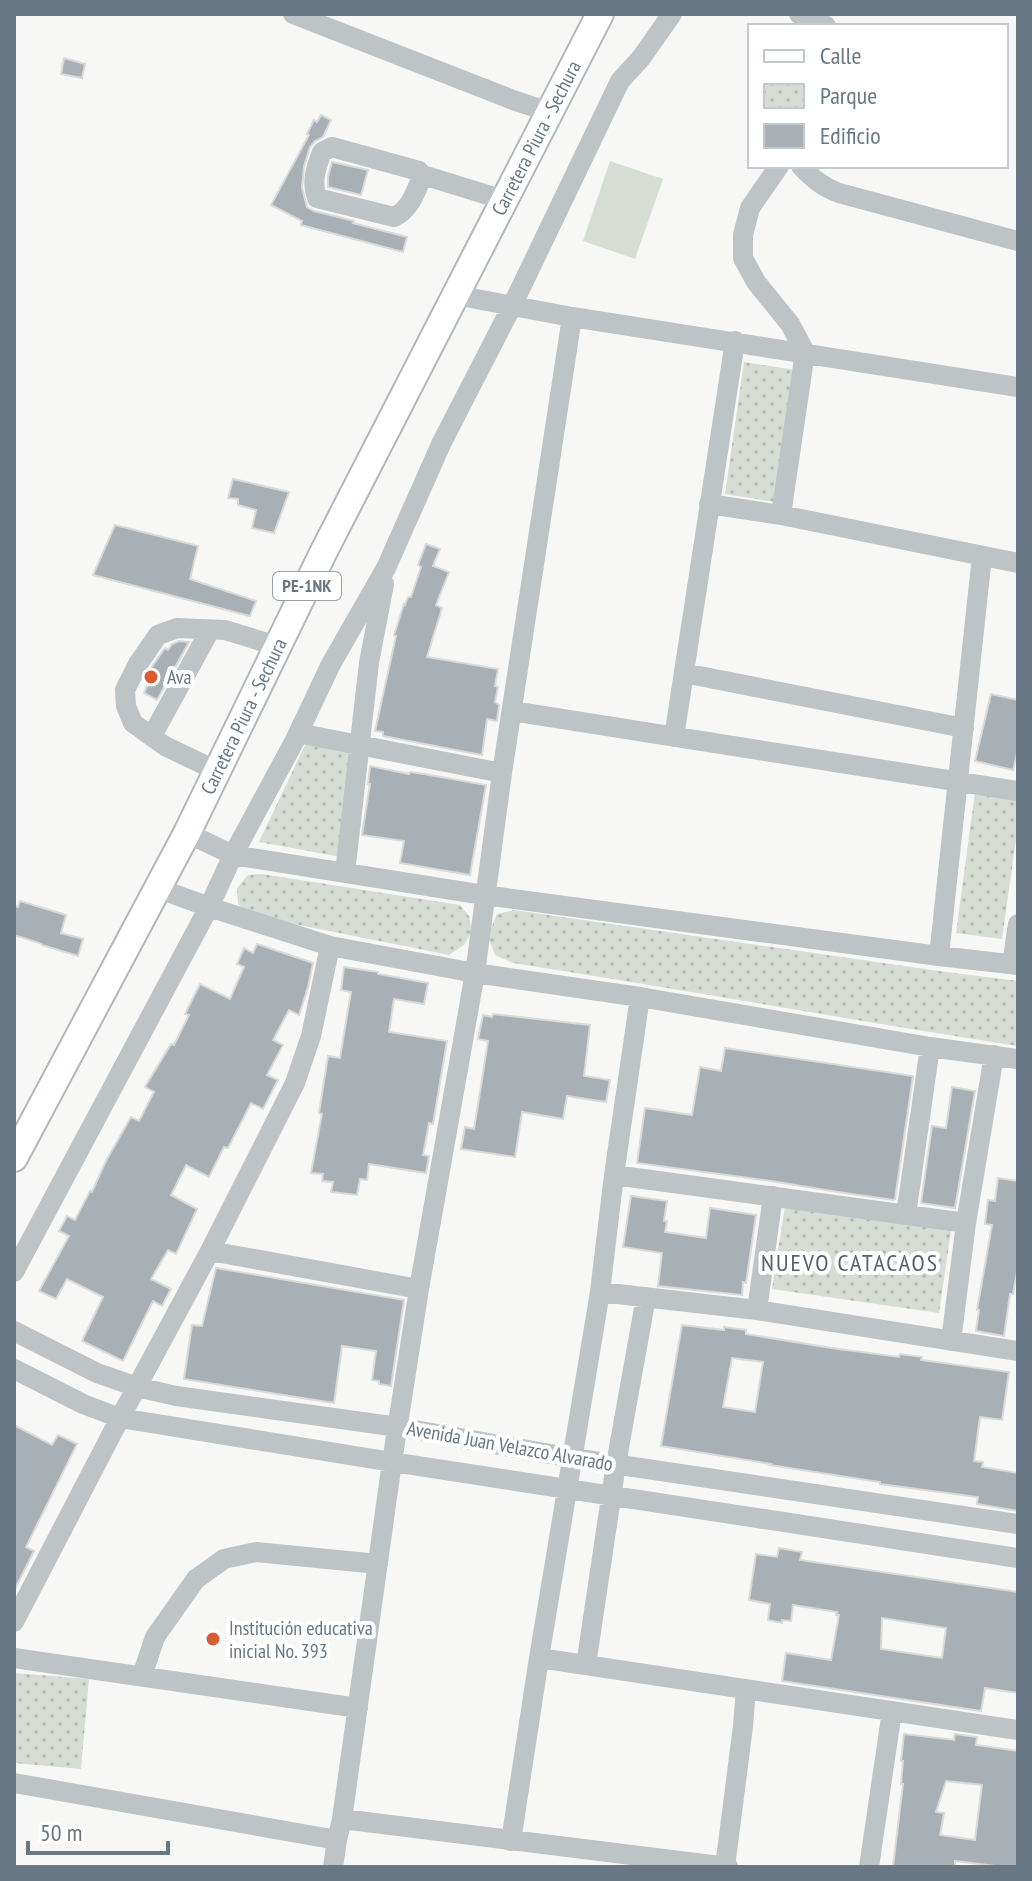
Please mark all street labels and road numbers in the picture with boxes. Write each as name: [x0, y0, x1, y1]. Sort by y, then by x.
street label: Carretera Piura - Sechura: [486, 56, 587, 220]
road number: PE-1NK: [273, 572, 341, 600]
street label: Carretera Piura - Sechura: [195, 634, 293, 799]
street label: Avenida Juan Velazco Alvarado: [405, 1415, 615, 1477]

